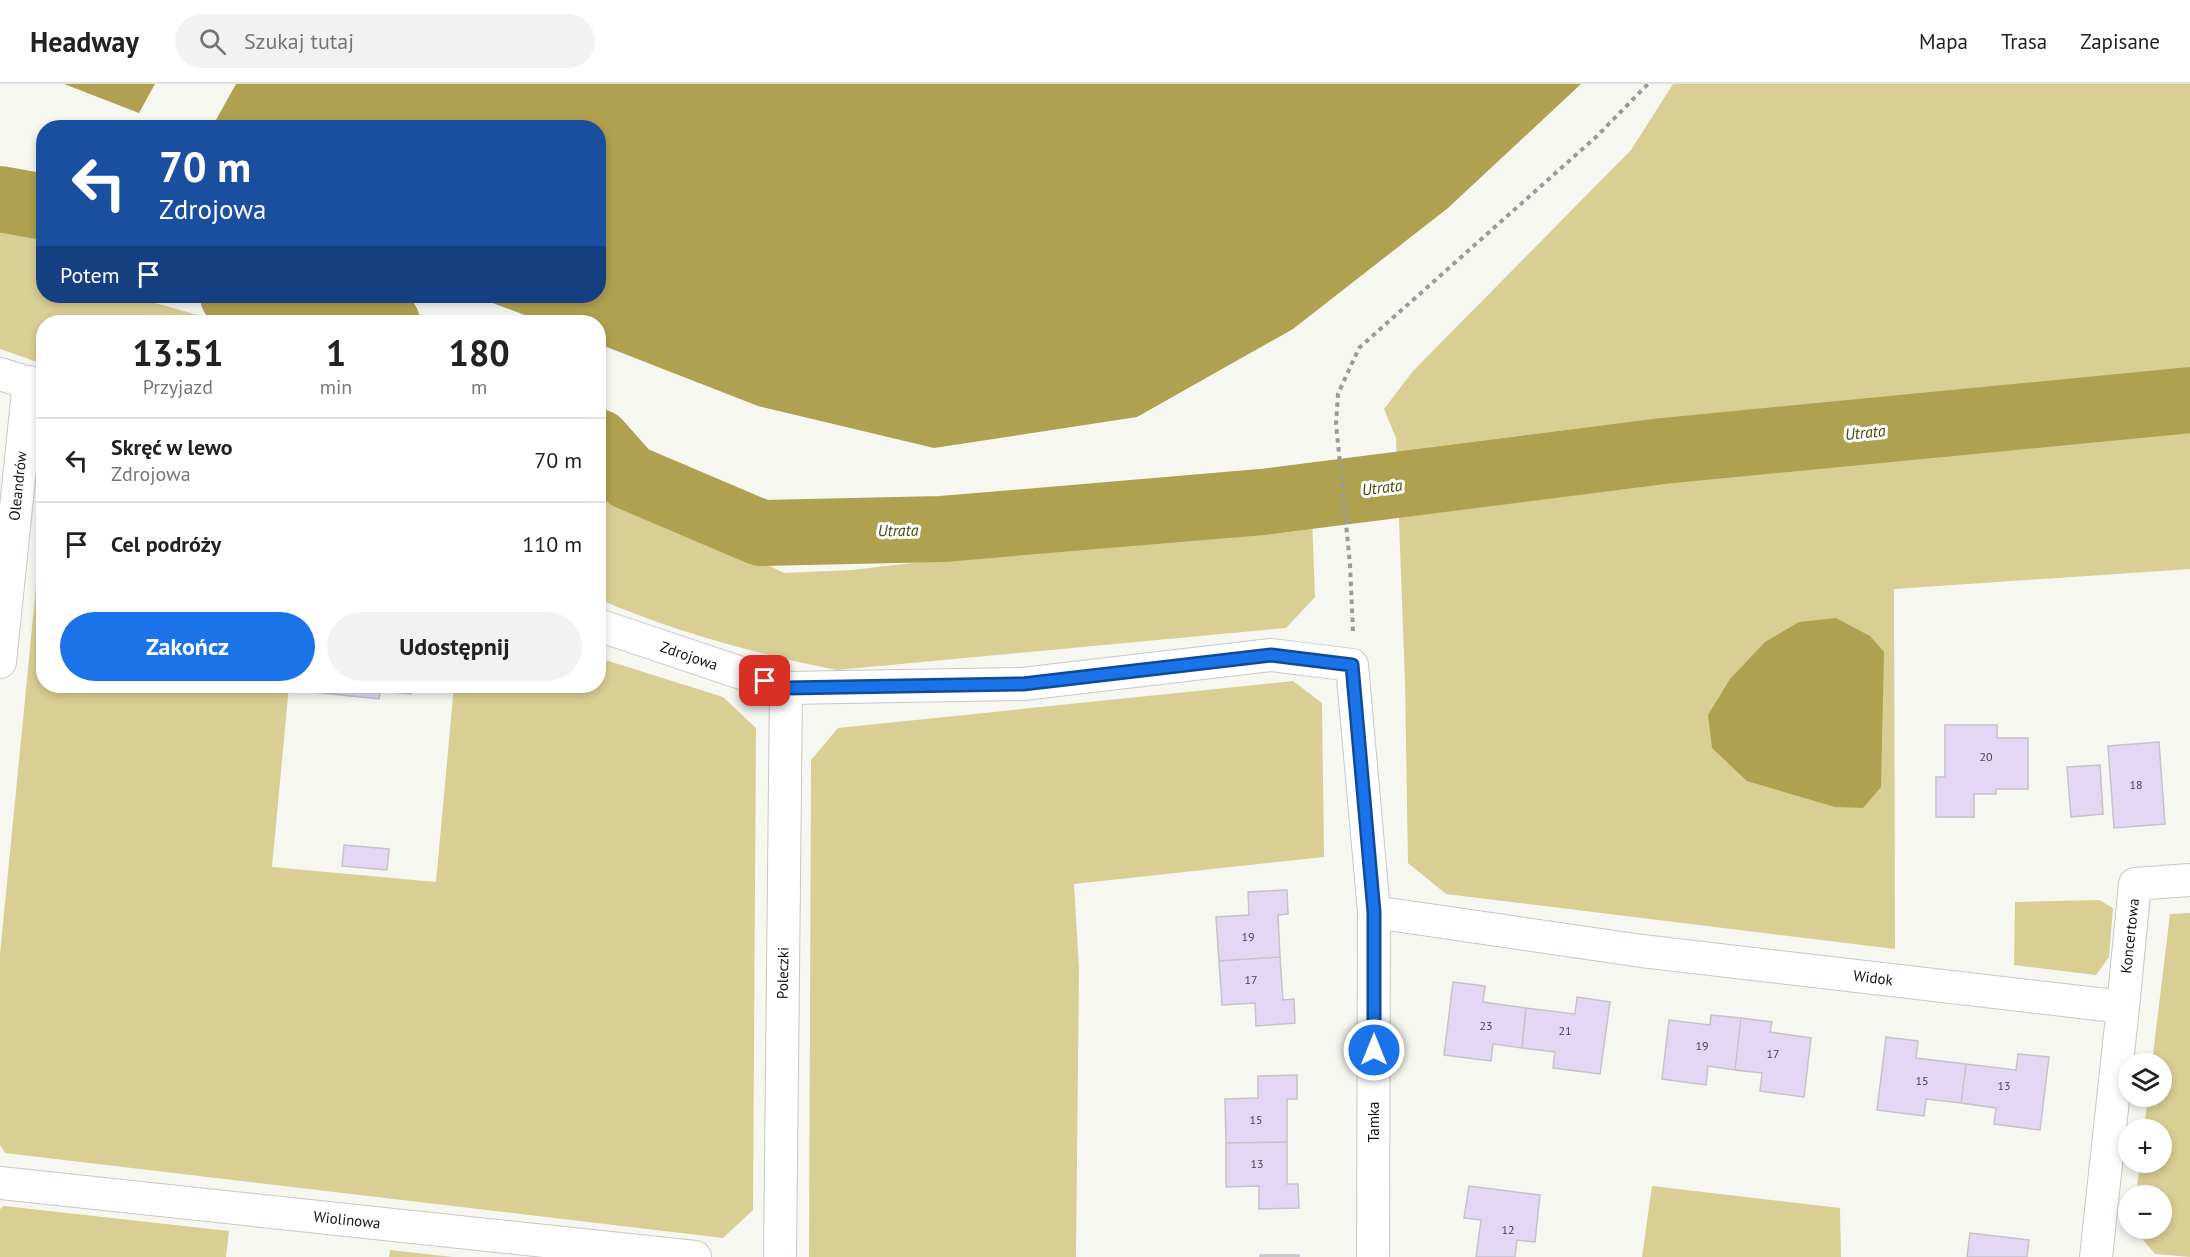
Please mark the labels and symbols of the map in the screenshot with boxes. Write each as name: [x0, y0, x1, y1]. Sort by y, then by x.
water label: Utrata: [1844, 420, 1886, 444]
street label: Oleandrów: [4, 450, 31, 522]
water label: Utrata: [1361, 475, 1404, 499]
water label: Utrata: [877, 520, 919, 540]
street label: Zdrojowa: [658, 637, 720, 674]
pin: [739, 655, 790, 706]
house number: 20: [1979, 749, 1993, 764]
house number: 18: [2129, 777, 2143, 792]
street label: Koncertowa: [2116, 897, 2143, 974]
house number: 19: [1241, 929, 1255, 944]
street label: Poleczki: [773, 947, 792, 999]
street label: Widok: [1852, 966, 1895, 989]
house number: 17: [1244, 972, 1258, 987]
position arrow: [1342, 1018, 1406, 1082]
house number: 23: [1479, 1018, 1493, 1033]
house number: 21: [1558, 1023, 1572, 1038]
house number: 19: [1695, 1038, 1709, 1053]
house number: 17: [1766, 1046, 1780, 1061]
house number: 15: [1915, 1073, 1929, 1088]
house number: 13: [1997, 1078, 2011, 1093]
street label: Tamka: [1364, 1102, 1383, 1143]
house number: 15: [1249, 1112, 1263, 1127]
house number: 13: [1250, 1156, 1264, 1171]
street label: Wiolinowa: [313, 1207, 382, 1232]
house number: 12: [1501, 1222, 1515, 1237]

